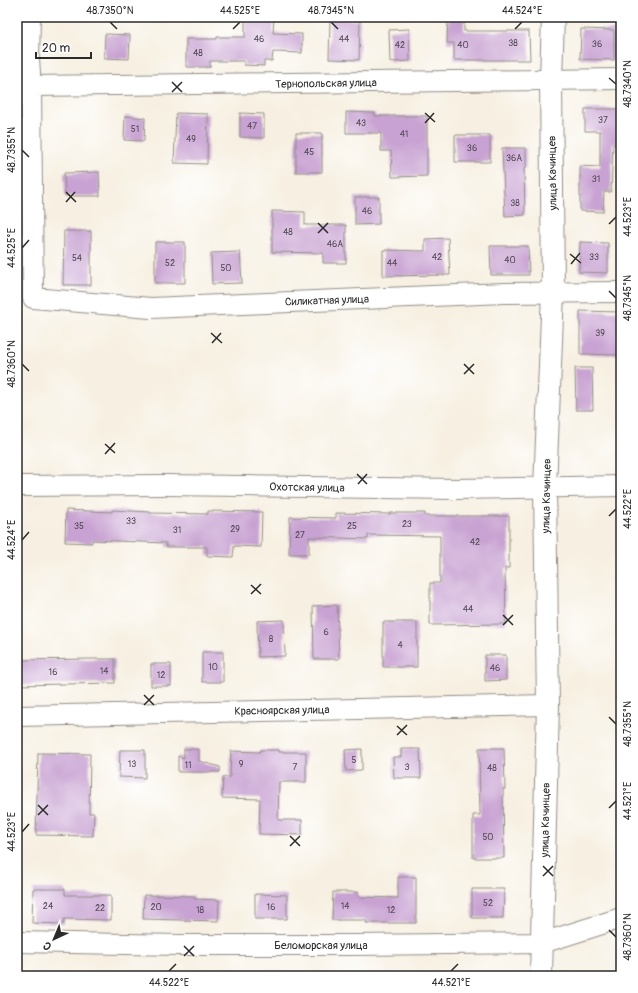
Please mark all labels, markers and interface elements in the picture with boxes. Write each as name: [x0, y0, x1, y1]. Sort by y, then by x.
text: 48.7350°N: [86, 5, 134, 17]
text: 44.525°E: [220, 5, 260, 17]
text: 48.7345°N: [308, 5, 354, 17]
text: 44.524°E: [502, 5, 542, 17]
scale bar: [36, 34, 91, 60]
house number: 46: [254, 34, 264, 45]
house number: 44: [339, 34, 350, 45]
house number: 38: [508, 38, 518, 49]
house number: 36: [592, 39, 602, 50]
house number: 42: [395, 40, 405, 51]
house number: 40: [457, 40, 469, 51]
text: 20 m: [42, 41, 71, 56]
house number: 48: [193, 48, 203, 59]
text: 48.7340°N: [622, 60, 634, 108]
street label: Тернопольская улица: [275, 76, 377, 91]
house number: 37: [598, 115, 608, 126]
house number: 43: [356, 118, 366, 129]
house number: 47: [247, 121, 257, 132]
house number: 51: [131, 124, 139, 135]
text: 48.7355°N: [6, 127, 18, 173]
house number: 41: [400, 129, 408, 140]
house number: 49: [186, 134, 196, 145]
street label: улица Качинцев: [545, 135, 560, 212]
house number: 36: [467, 143, 477, 154]
house number: 45: [304, 147, 314, 158]
house number: 36А: [506, 153, 522, 164]
house number: 31: [592, 174, 600, 185]
text: 44.523°E: [622, 197, 634, 237]
house number: 38: [510, 198, 520, 209]
house number: 46: [362, 206, 372, 217]
house number: 48: [283, 227, 293, 238]
text: 44.525°E: [6, 228, 18, 268]
house number: 46А: [327, 239, 343, 250]
house number: 42: [432, 252, 442, 263]
house number: 33: [589, 252, 599, 263]
house number: 54: [72, 253, 83, 264]
house number: 40: [504, 255, 516, 266]
house number: 52: [165, 258, 175, 269]
house number: 44: [387, 258, 398, 269]
house number: 50: [220, 263, 232, 274]
text: 48.7345°N: [622, 275, 634, 321]
street label: Силикатная улица: [285, 293, 369, 308]
house number: 39: [595, 328, 605, 339]
text: 48.7360°N: [6, 340, 18, 388]
street label: улица Качинцев: [539, 458, 554, 535]
street label: Охотская улица: [269, 480, 345, 495]
text: 44.522°E: [622, 489, 634, 529]
house number: 33: [126, 516, 136, 527]
house number: 23: [402, 519, 412, 530]
text: 44.524°E: [6, 520, 18, 560]
house number: 35: [74, 521, 84, 532]
house number: 25: [347, 521, 357, 532]
house number: 29: [230, 524, 240, 535]
house number: 31: [173, 525, 181, 536]
house number: 27: [295, 530, 305, 541]
house number: 42: [470, 537, 480, 548]
house number: 44: [463, 604, 474, 615]
house number: 6: [323, 627, 329, 638]
house number: 8: [269, 634, 274, 645]
house number: 4: [397, 640, 403, 651]
house number: 10: [208, 662, 218, 673]
house number: 46: [490, 663, 500, 674]
house number: 14: [100, 666, 109, 677]
house number: 16: [49, 667, 57, 678]
house number: 12: [157, 670, 165, 681]
text: 48.7355°N: [622, 701, 634, 747]
street label: Красноярская улица: [234, 703, 330, 718]
house number: 5: [352, 755, 357, 766]
house number: 13: [128, 759, 136, 770]
house number: 9: [239, 759, 244, 770]
house number: 11: [184, 760, 192, 771]
house number: 7: [293, 762, 298, 773]
house number: 3: [404, 762, 410, 773]
house number: 48: [487, 763, 497, 774]
street label: улица Качинцев: [538, 782, 553, 859]
text: 44.521°E: [622, 782, 634, 820]
text: 44.523°E: [6, 812, 18, 852]
house number: 50: [482, 832, 494, 843]
house number: 52: [483, 898, 493, 909]
house number: 24: [43, 901, 54, 912]
house number: 14: [341, 901, 350, 912]
house number: 20: [150, 902, 162, 913]
house number: 16: [267, 902, 275, 913]
house number: 22: [95, 903, 105, 914]
house number: 18: [196, 905, 204, 916]
house number: 12: [387, 905, 395, 916]
text: 48.7360°N: [622, 913, 634, 961]
north arrow: [34, 919, 74, 959]
text: С: [40, 939, 54, 953]
street label: Беломорская улица: [274, 939, 368, 952]
text: 44.522°E: [149, 977, 189, 989]
text: 44.521°E: [432, 977, 470, 989]

